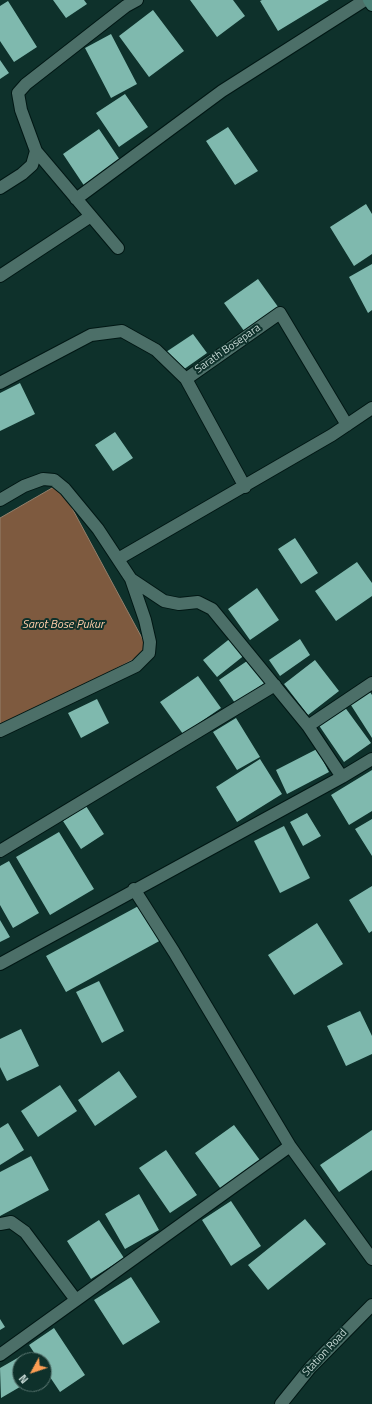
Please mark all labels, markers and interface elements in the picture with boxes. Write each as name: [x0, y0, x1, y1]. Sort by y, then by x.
street label: Sarath Bosepara: [193, 322, 263, 376]
water label: Sarot Bose Pukur: [22, 618, 104, 632]
street label: Station Road: [300, 1327, 350, 1379]
north arrow: [12, 1352, 52, 1392]
text: N: [15, 1371, 32, 1387]

